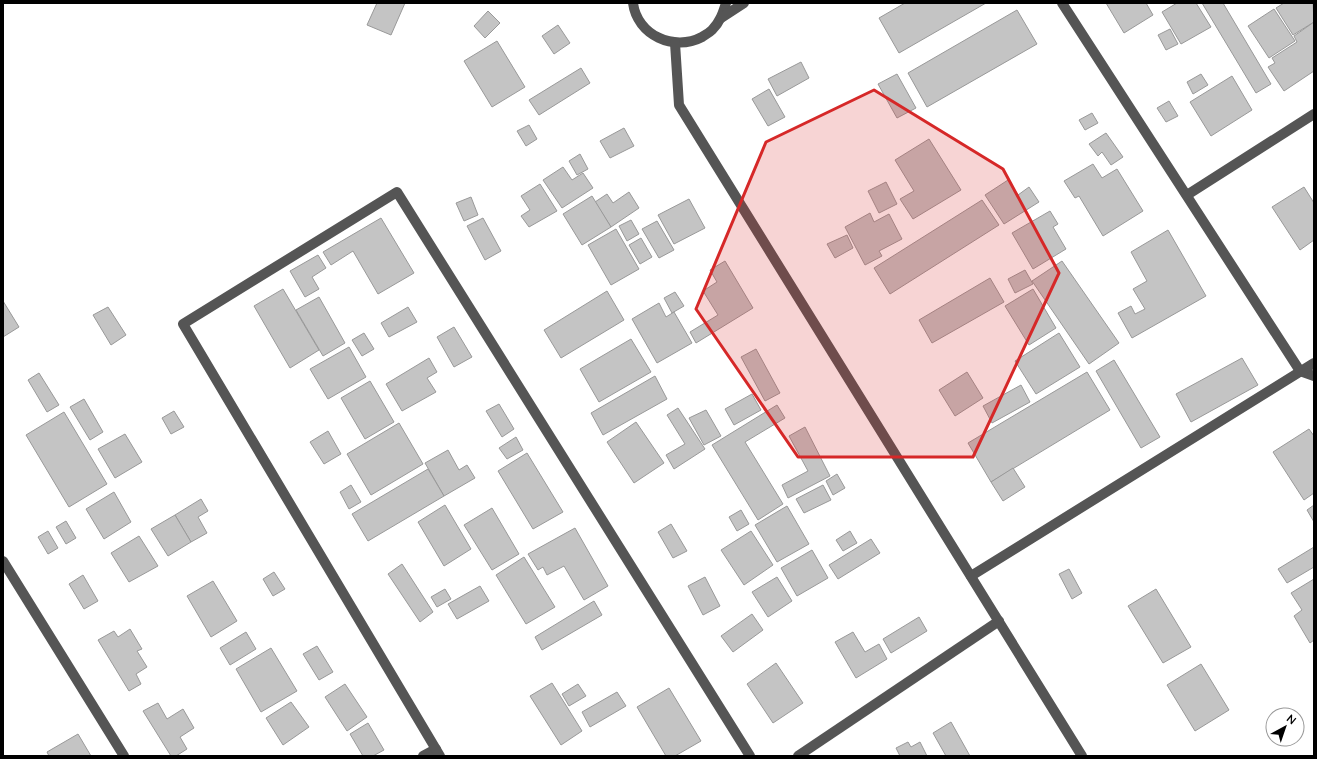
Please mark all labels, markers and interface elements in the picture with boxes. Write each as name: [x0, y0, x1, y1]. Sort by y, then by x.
north arrow: [1265, 707, 1305, 747]
text: N: [1283, 711, 1299, 728]

